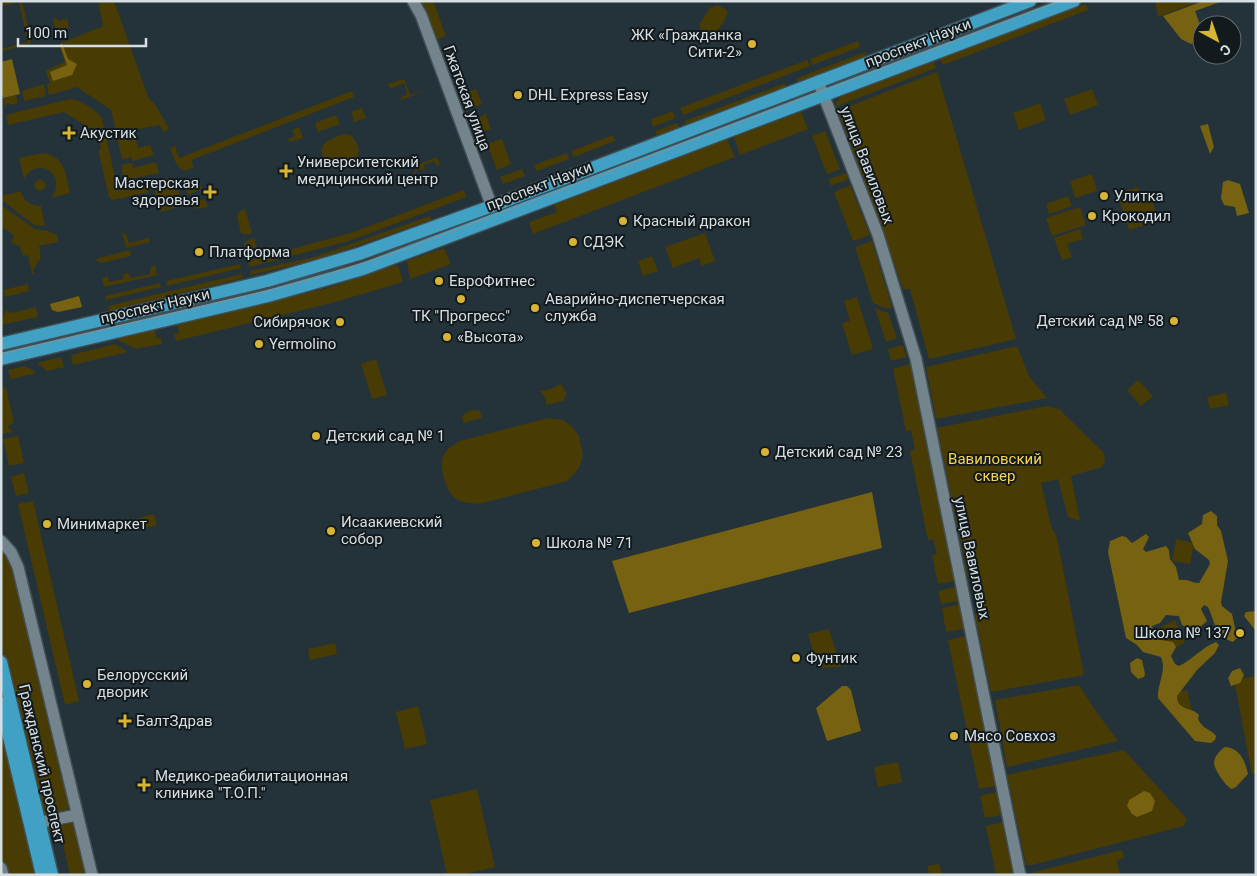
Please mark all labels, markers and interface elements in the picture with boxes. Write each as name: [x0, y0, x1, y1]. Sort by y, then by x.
scale bar: [18, 15, 145, 47]
street label: проспект Науки: [863, 15, 973, 71]
north arrow: [1192, 15, 1242, 65]
text: 100 m: [25, 24, 67, 42]
place label: ЖК «Гражданка Сити-2»: [631, 26, 742, 61]
marker: ЖК «Гражданка Сити-2»: [746, 38, 758, 50]
text: С: [1217, 41, 1234, 59]
street label: Гжатская улица: [440, 43, 494, 153]
place label: DHL Express Easy: [528, 86, 648, 104]
marker: DHL Express Easy: [512, 89, 524, 101]
street label: улица Вавиловых: [836, 104, 898, 227]
place label: Акустик: [80, 124, 137, 142]
marker: Акустик: [62, 126, 76, 140]
place label: Университетский медицинский центр: [297, 153, 438, 188]
street label: проспект Науки: [484, 158, 594, 214]
marker: Университетский медицинский центр: [279, 164, 293, 178]
place label: Мастерская здоровья: [115, 174, 199, 209]
marker: Мастерская здоровья: [203, 185, 217, 199]
place label: Улитка: [1114, 187, 1164, 205]
marker: Улитка: [1098, 190, 1110, 202]
place label: Крокодил: [1102, 207, 1171, 225]
marker: Крокодил: [1086, 210, 1098, 222]
place label: Красный дракон: [633, 212, 750, 230]
marker: Красный дракон: [617, 215, 629, 227]
place label: СДЭК: [583, 233, 624, 251]
marker: СДЭК: [567, 236, 579, 248]
place label: Платформа: [209, 243, 290, 261]
marker: Платформа: [193, 246, 205, 258]
place label: ЕвроФитнес: [449, 272, 535, 290]
marker: ЕвроФитнес: [433, 275, 445, 287]
street label: проспект Науки: [99, 285, 211, 327]
place label: Аварийно-диспетчерская служба: [545, 290, 725, 325]
marker: ТК "Прогресс": [455, 293, 467, 305]
marker: Аварийно-диспетчерская служба: [529, 302, 541, 314]
place label: ТК "Прогресс": [412, 307, 510, 325]
place label: Детский сад № 58: [1036, 312, 1164, 330]
place label: Сибирячок: [253, 313, 330, 331]
marker: Детский сад № 58: [1168, 315, 1180, 327]
marker: Сибирячок: [334, 316, 346, 328]
place label: «Высота»: [457, 328, 524, 346]
marker: «Высота»: [441, 331, 453, 343]
place label: Yermolino: [269, 335, 336, 353]
marker: Yermolino: [253, 338, 265, 350]
place label: Детский сад № 1: [326, 427, 445, 445]
marker: Детский сад № 1: [310, 430, 322, 442]
place label: Детский сад № 23: [775, 443, 903, 461]
marker: Детский сад № 23: [759, 446, 771, 458]
park label: Вавиловский сквер: [948, 450, 1042, 485]
street label: улица Вавиловых: [950, 495, 994, 621]
place label: Исаакиевский собор: [341, 513, 442, 548]
place label: Минимаркет: [57, 515, 147, 533]
marker: Минимаркет: [41, 518, 53, 530]
marker: Исаакиевский собор: [325, 525, 337, 537]
place label: Школа № 71: [546, 534, 633, 552]
marker: Школа № 71: [530, 537, 542, 549]
place label: Школа № 137: [1135, 624, 1230, 642]
marker: Школа № 137: [1234, 627, 1246, 639]
place label: Фунтик: [806, 649, 857, 667]
marker: Фунтик: [790, 652, 802, 664]
place label: Белорусский дворик: [97, 666, 188, 701]
marker: Белорусский дворик: [81, 678, 93, 690]
street label: Гражданский проспект: [15, 682, 69, 846]
place label: БалтЗдрав: [136, 712, 213, 730]
marker: БалтЗдрав: [118, 714, 132, 728]
place label: Мясо Совхоз: [964, 727, 1056, 745]
marker: Мясо Совхоз: [948, 730, 960, 742]
place label: Медико-реабилитационная клиника "Т.О.П.": [155, 767, 348, 802]
marker: Медико-реабилитационная клиника "Т.О.П.": [137, 778, 151, 792]

